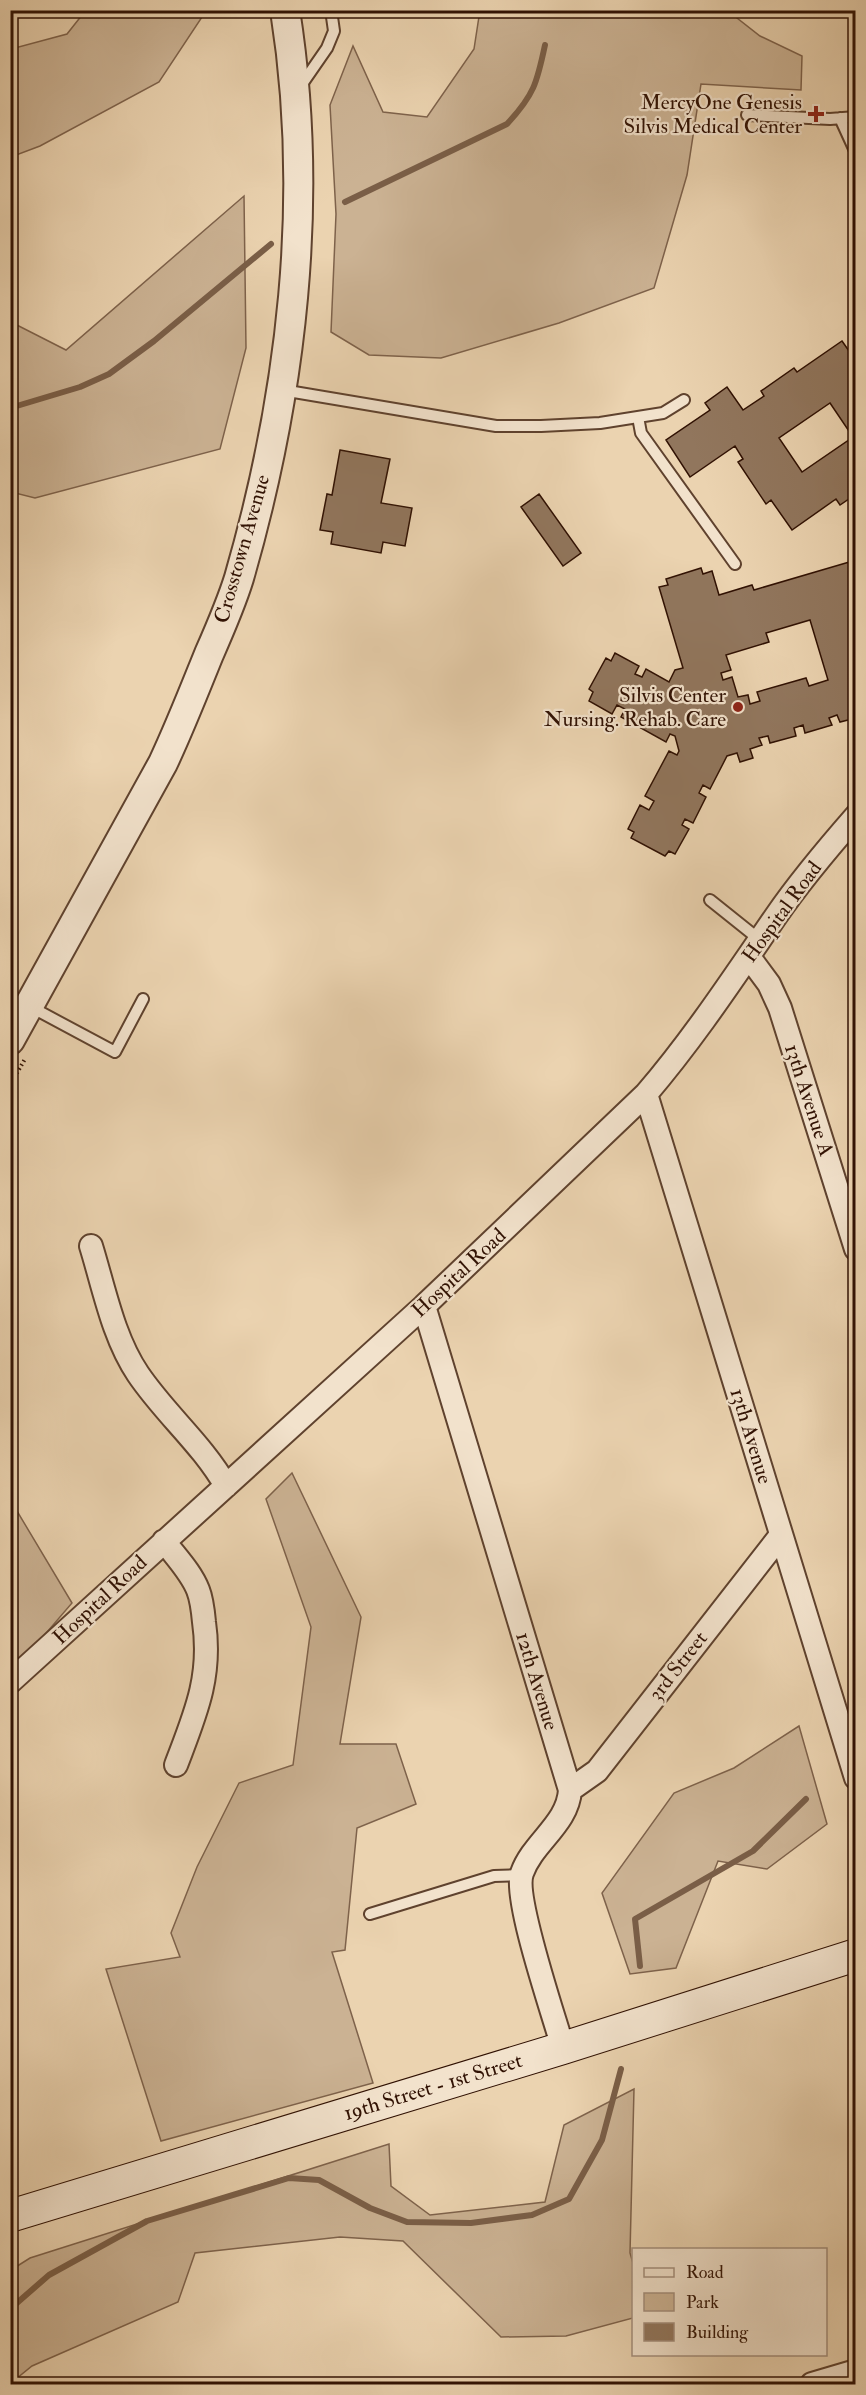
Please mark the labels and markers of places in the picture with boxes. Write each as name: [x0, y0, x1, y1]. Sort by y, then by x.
place label: MercyOne Genesis Silvis Medical Center: [624, 89, 802, 140]
marker: MercyOne Genesis Silvis Medical Center: [807, 105, 825, 123]
place label: Silvis Center Nursing. Rehab. Care: [544, 682, 726, 733]
marker: Silvis Center Nursing. Rehab. Care: [731, 700, 745, 714]

